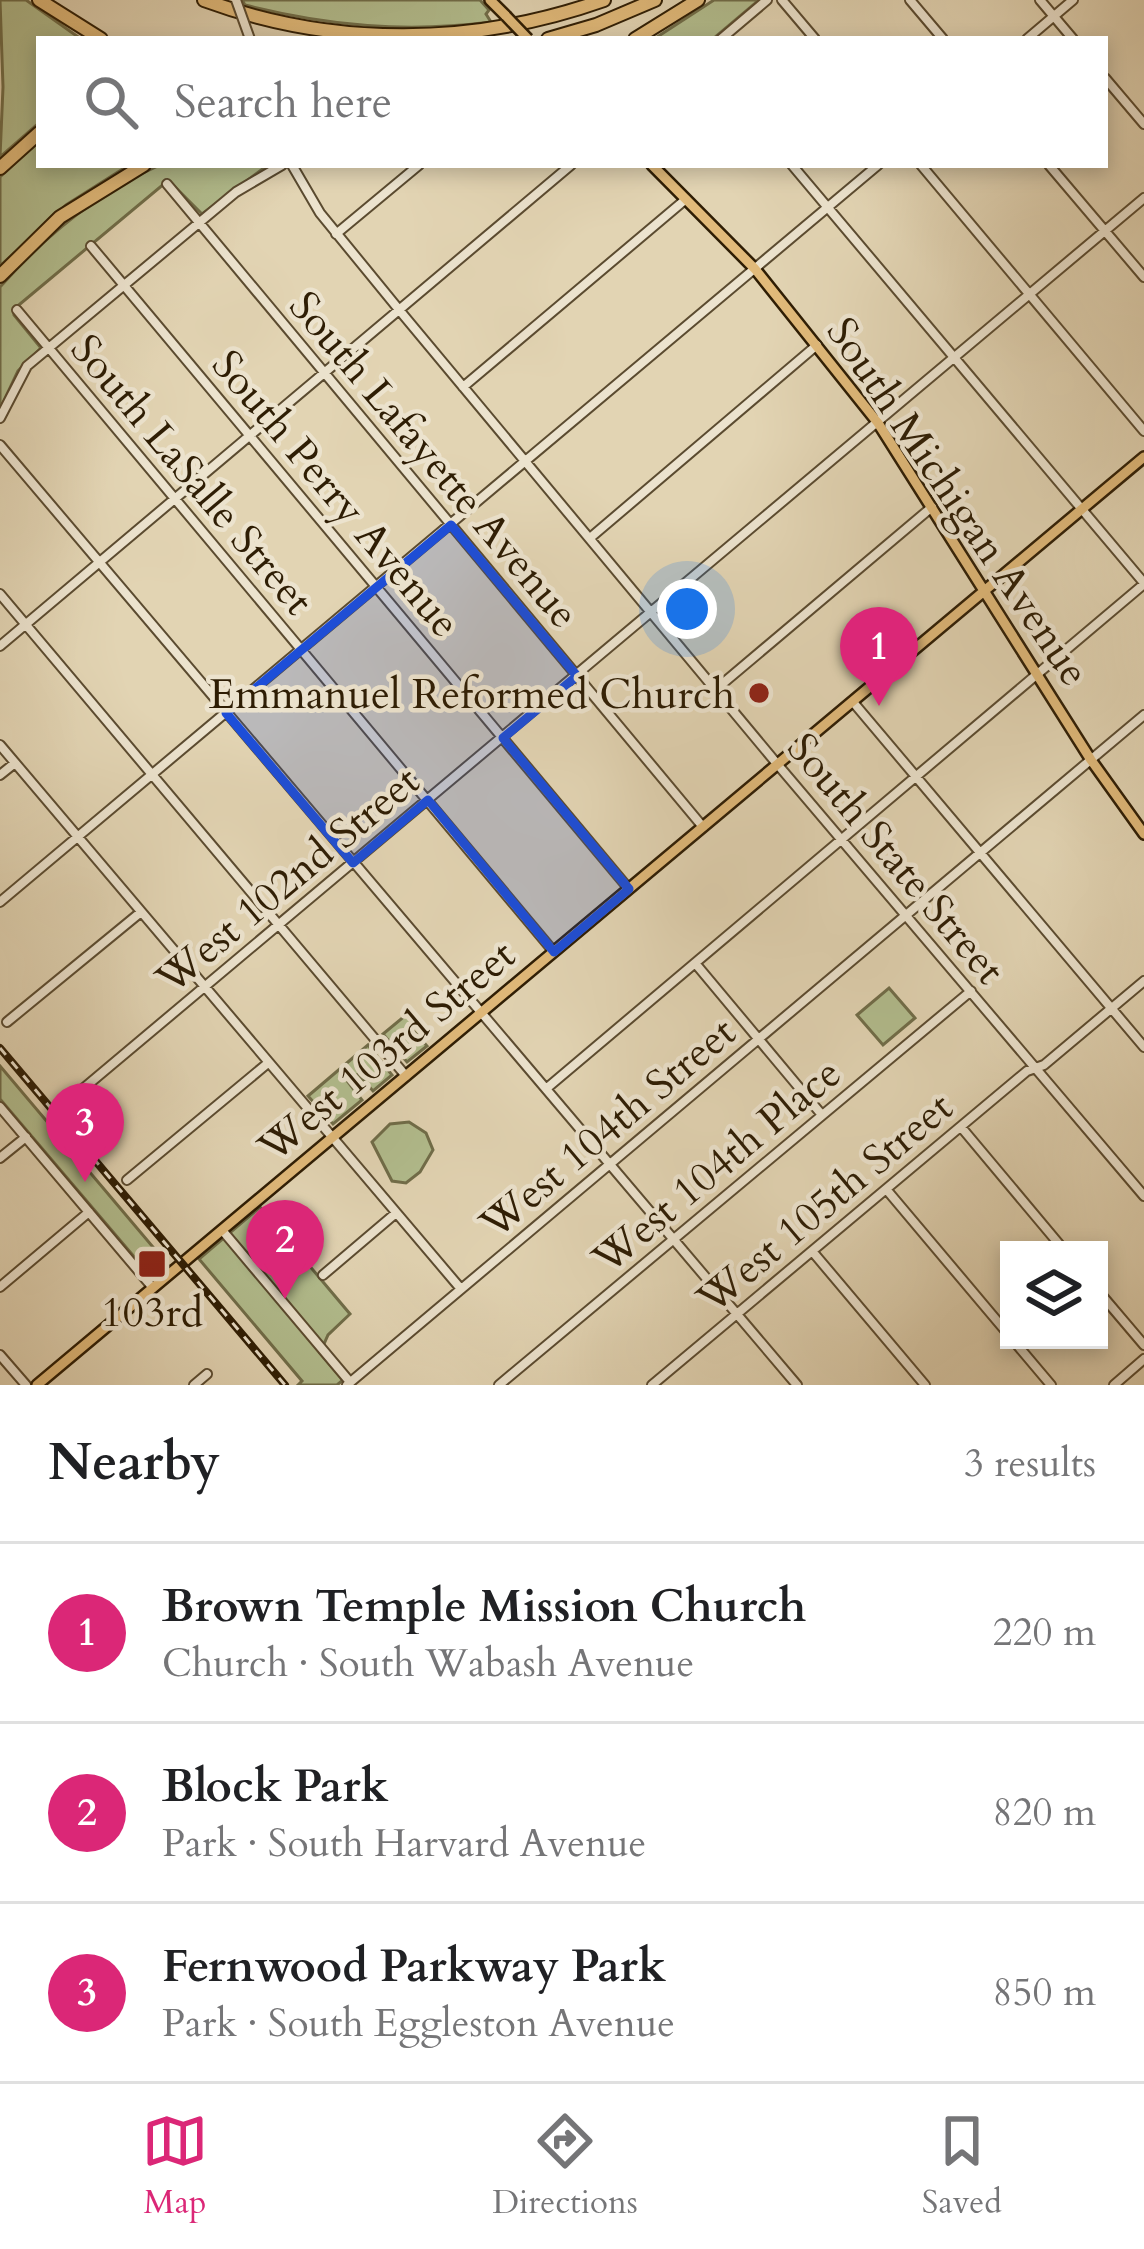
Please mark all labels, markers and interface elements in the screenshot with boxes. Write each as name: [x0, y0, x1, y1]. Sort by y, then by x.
search box: [36, 36, 1108, 168]
icon: search: [78, 69, 144, 135]
text: Search here: [174, 72, 392, 133]
street label: South Lafayette Avenue: [276, 280, 592, 640]
street label: South Michigan Avenue: [813, 306, 1102, 697]
street label: South LaSalle Street: [58, 323, 326, 627]
street label: South Perry Avenue: [199, 338, 473, 650]
your location: [657, 579, 717, 639]
pin: 1: [840, 607, 918, 706]
place label: Emmanuel Reformed Church: [209, 666, 735, 723]
marker: Emmanuel Reformed Church: [746, 680, 772, 706]
street label: South State Street: [774, 721, 1018, 997]
street label: West 102nd Street: [144, 753, 432, 1008]
street label: West 103rd Street: [246, 927, 527, 1176]
street label: West 104th Street: [467, 1004, 748, 1253]
street label: West 104th Place: [580, 1045, 853, 1288]
street label: West 105th Street: [684, 1079, 965, 1328]
pin: 3: [46, 1083, 124, 1182]
pin: 2: [246, 1200, 324, 1299]
map controls: [1000, 1241, 1108, 1349]
button: layers: [1000, 1241, 1108, 1349]
marker: 103rd: [136, 1248, 168, 1280]
place label: 103rd: [101, 1284, 203, 1341]
text: Nearby: [48, 1428, 220, 1498]
text: 3 results: [964, 1437, 1096, 1490]
text: Brown Temple Mission Church: [162, 1576, 806, 1637]
text: 1: [77, 1606, 97, 1659]
text: 220 m: [993, 1606, 1096, 1659]
text: Church · South Wabash Avenue: [162, 1637, 694, 1690]
text: Block Park: [162, 1756, 389, 1817]
text: 2: [77, 1786, 97, 1839]
text: 820 m: [993, 1786, 1096, 1839]
text: Park · South Harvard Avenue: [162, 1817, 646, 1870]
text: Fernwood Parkway Park: [162, 1936, 666, 1997]
text: 3: [77, 1966, 97, 2019]
text: 850 m: [993, 1966, 1096, 2019]
text: Park · South Eggleston Avenue: [162, 1997, 675, 2050]
tab: Map: [142, 2108, 208, 2225]
tab: Directions: [492, 2108, 638, 2225]
tab: Saved: [922, 2108, 1002, 2225]

